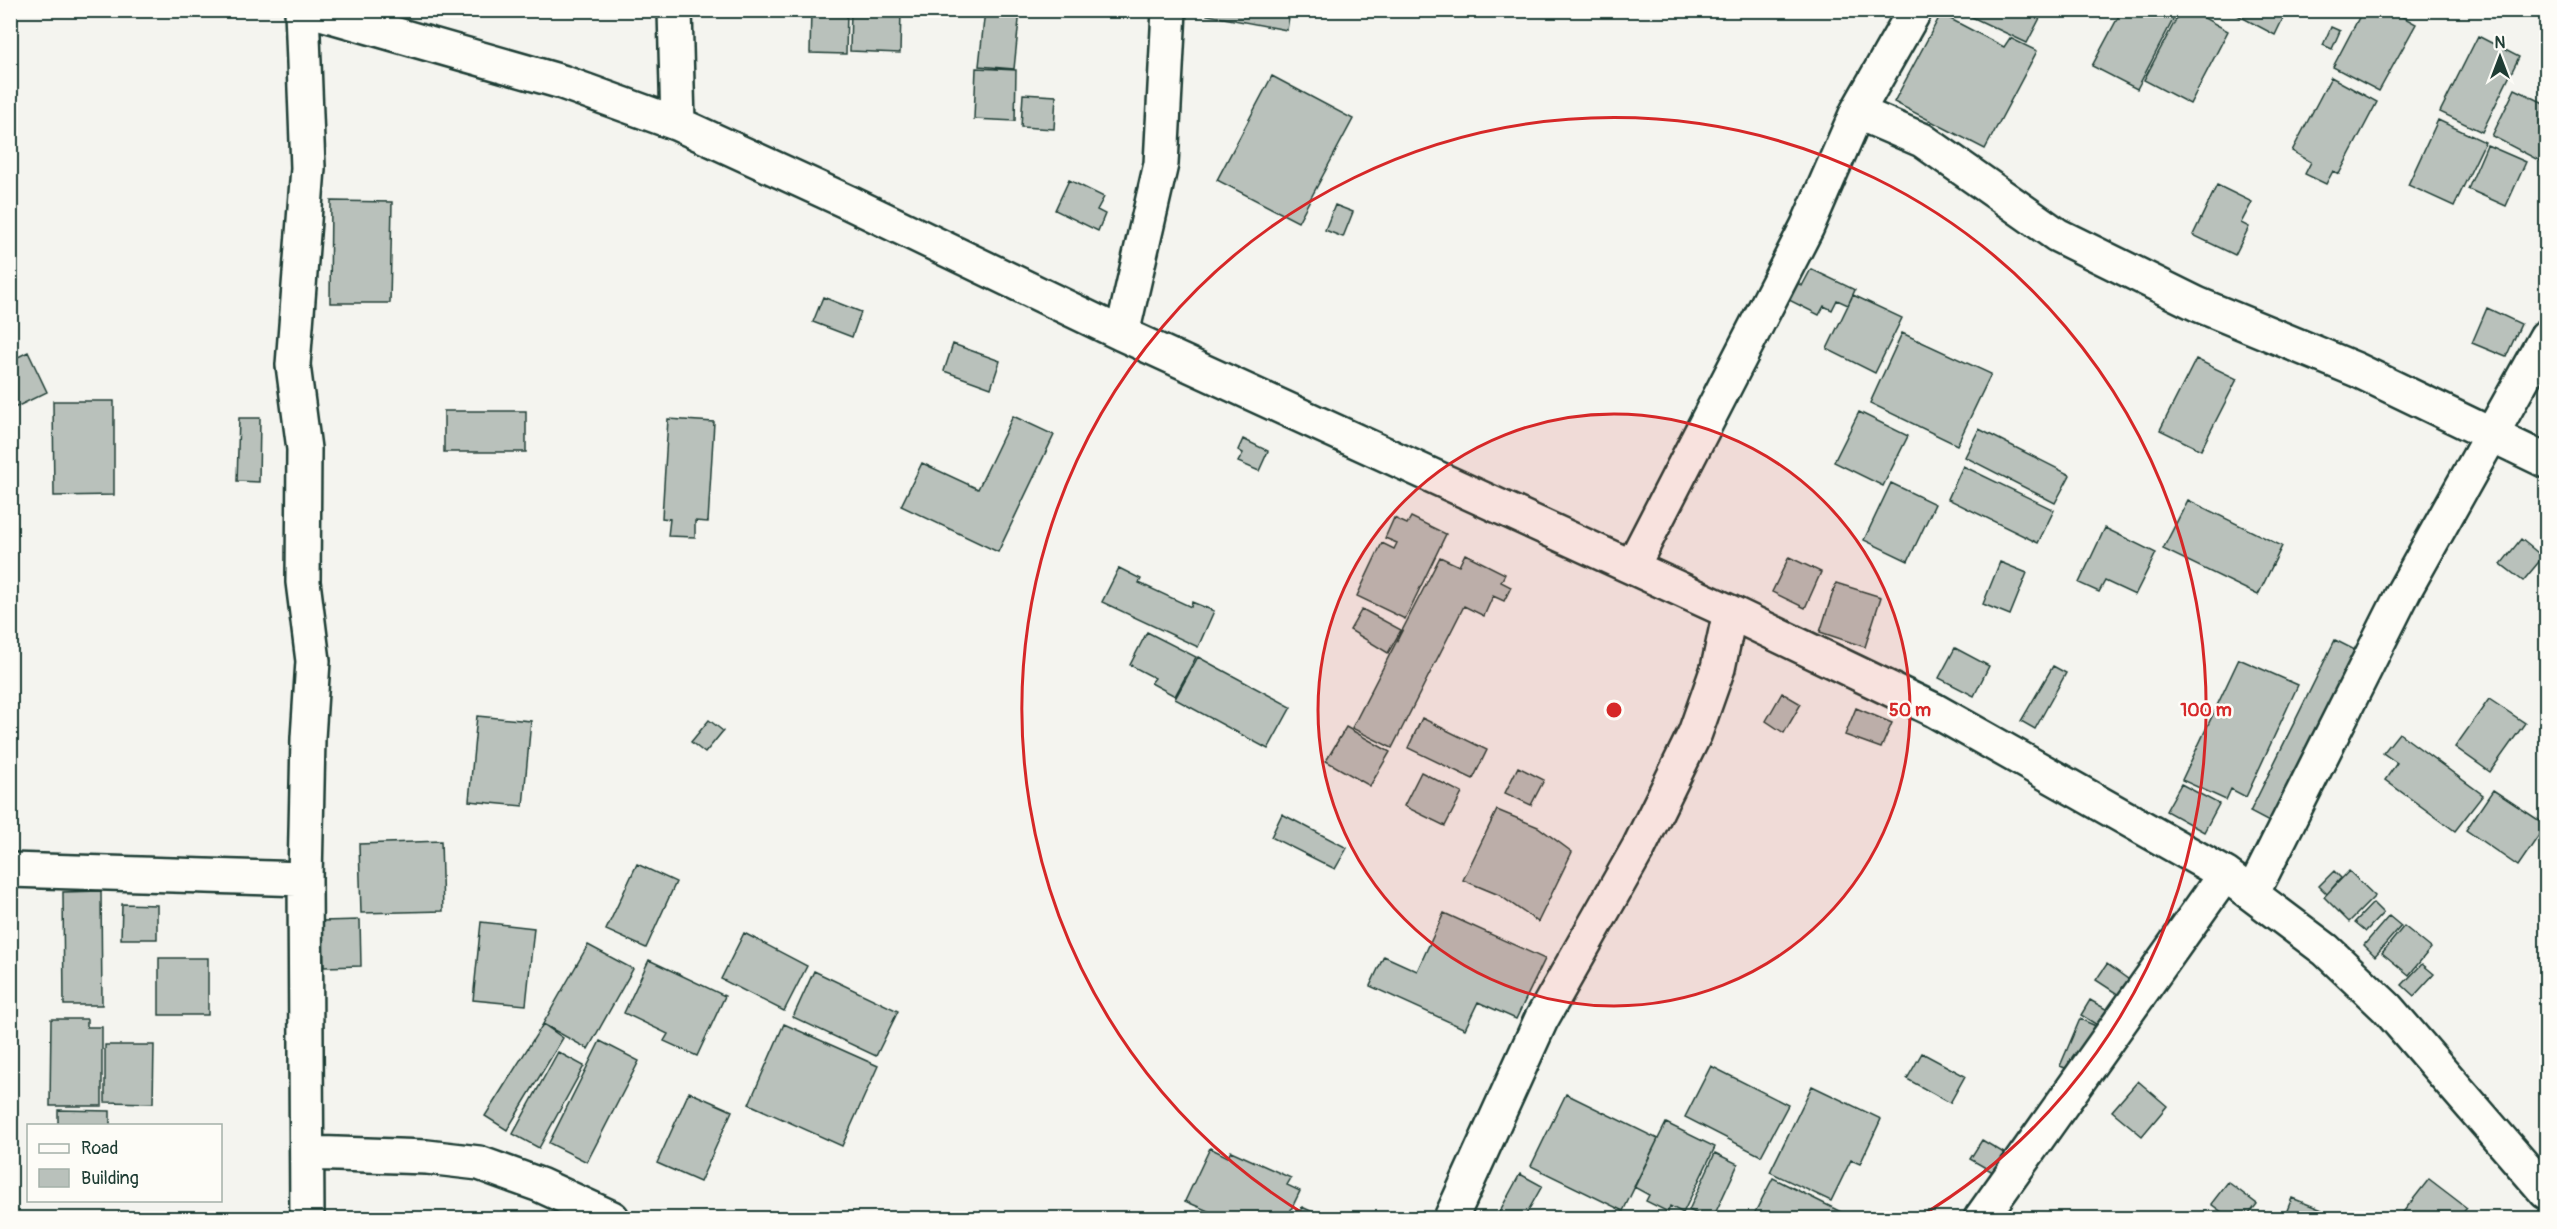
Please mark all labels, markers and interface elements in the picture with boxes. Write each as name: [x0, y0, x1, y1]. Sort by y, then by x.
north arrow: [2470, 27, 2530, 87]
text: N: [2495, 33, 2506, 53]
text: 50 m: [1889, 699, 1931, 722]
text: 100 m: [2180, 699, 2232, 722]
centre of rings: [1604, 700, 1624, 720]
legend: [27, 1124, 222, 1202]
text: Road: [81, 1137, 118, 1160]
text: Building: [81, 1167, 139, 1190]

